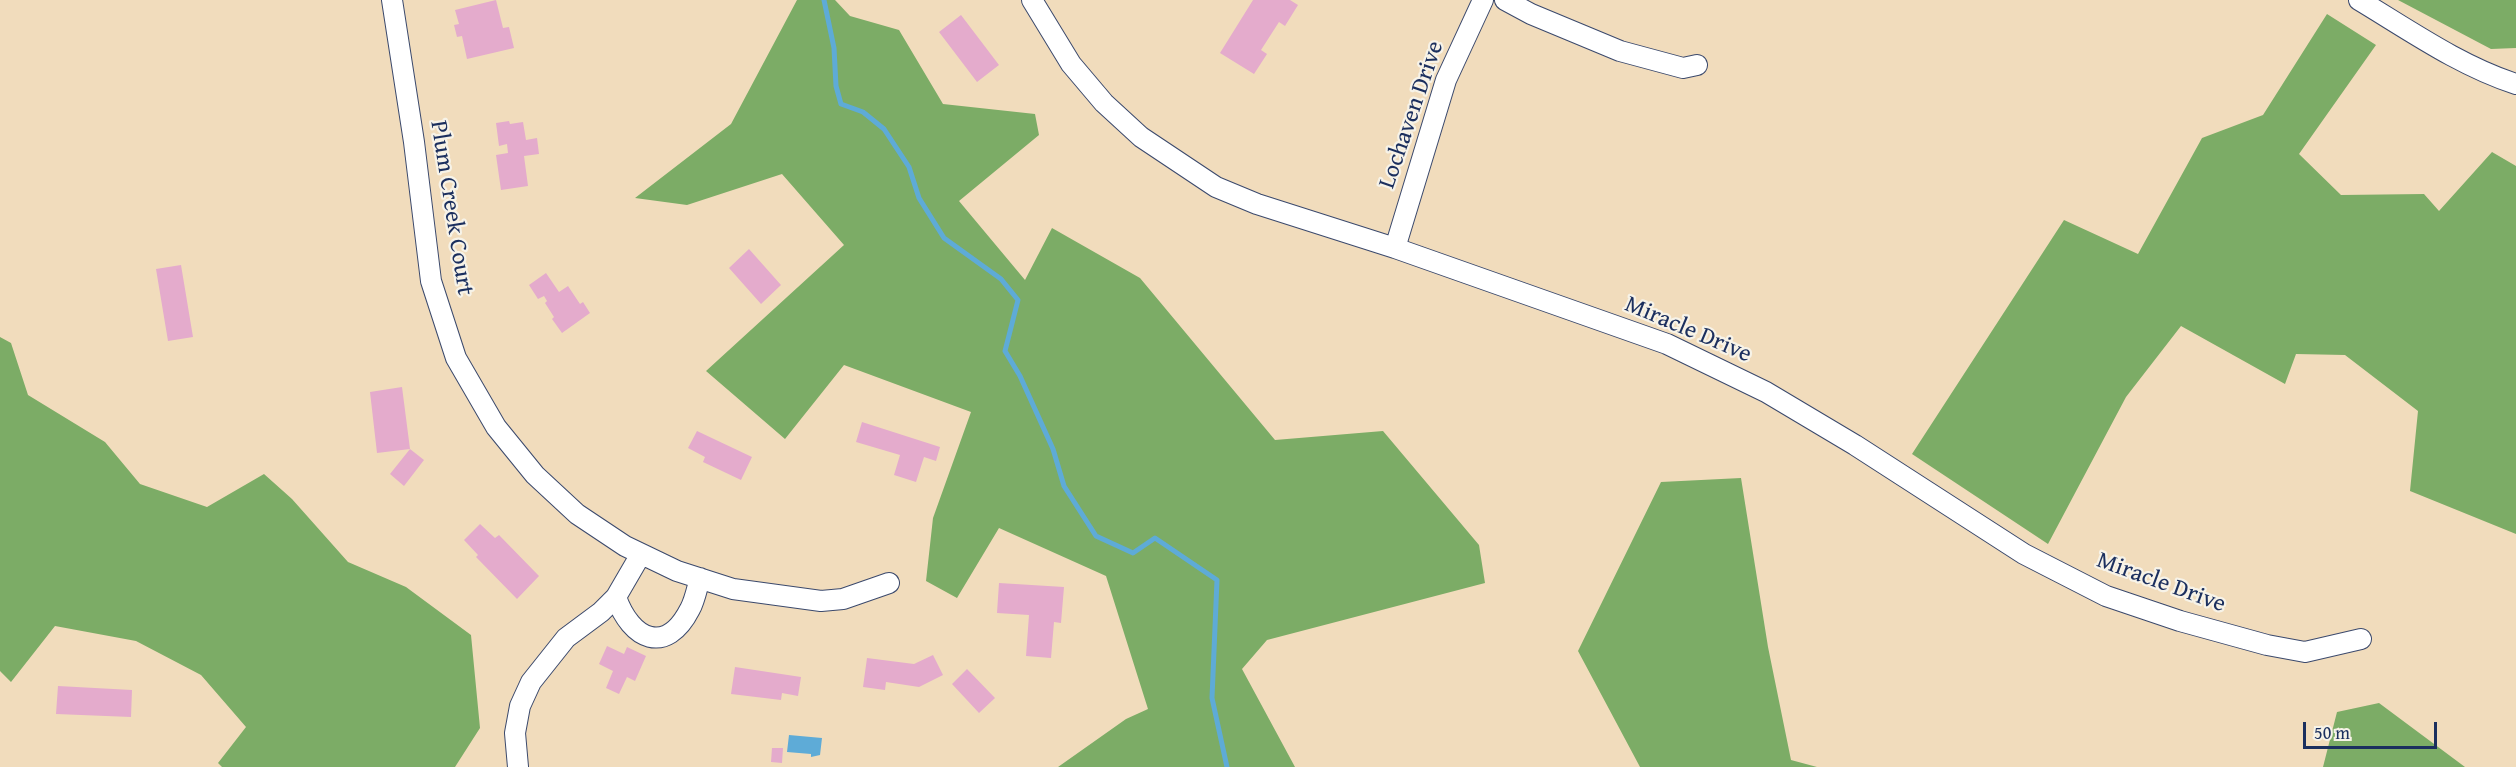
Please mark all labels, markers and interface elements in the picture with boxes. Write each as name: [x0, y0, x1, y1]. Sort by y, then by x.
street label: Lochaven Drive: [1373, 38, 1451, 192]
street label: Plum Creek Court: [423, 118, 479, 298]
street label: Miracle Drive: [1620, 290, 1756, 370]
street label: Miracle Drive: [2093, 546, 2229, 620]
scale bar: [2306, 710, 2440, 748]
text: 50 m: [2314, 719, 2350, 746]

